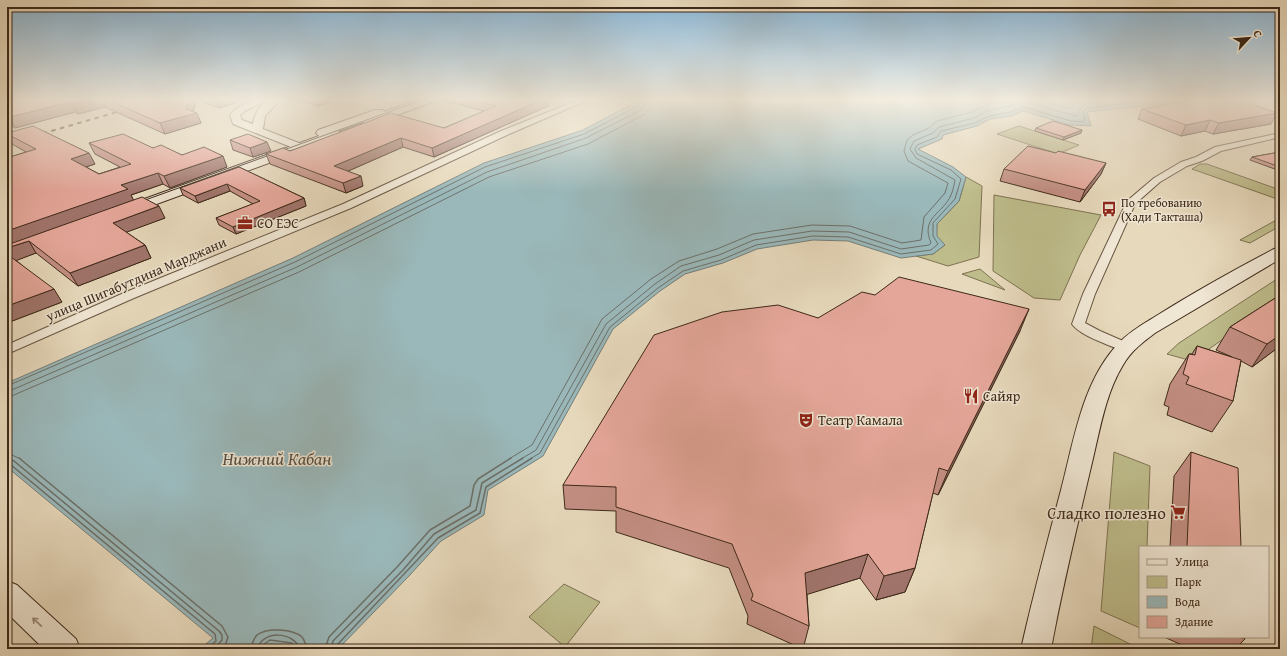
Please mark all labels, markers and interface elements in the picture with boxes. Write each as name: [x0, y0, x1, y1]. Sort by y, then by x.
north arrow: [1229, 18, 1269, 58]
text: С: [1249, 27, 1267, 40]
place label: По требованию (Хади Такташа): [1121, 194, 1203, 225]
bus stop icon: По требованию (Хади Такташа): [1100, 200, 1118, 218]
place label: СО ЕЭС: [257, 213, 299, 233]
office icon: СО ЕЭС: [236, 214, 254, 232]
street label: улица Шигабутдина Марджани: [42, 232, 229, 327]
place label: Сайяр: [983, 386, 1021, 406]
restaurant icon: Сайяр: [962, 387, 980, 405]
place label: Театр Камала: [818, 410, 903, 430]
theatre icon: Театр Камала: [797, 411, 815, 429]
water label: Нижний Кабан: [223, 445, 331, 472]
place label: Сладко полезно: [1047, 500, 1166, 525]
supermarket icon: Сладко полезно: [1169, 503, 1187, 521]
legend: [1139, 546, 1269, 638]
text: Улица: [1175, 553, 1209, 570]
text: Парк: [1175, 573, 1202, 590]
text: Вода: [1175, 593, 1200, 610]
text: Здание: [1175, 613, 1214, 630]
one-way arrow: [32, 617, 42, 627]

